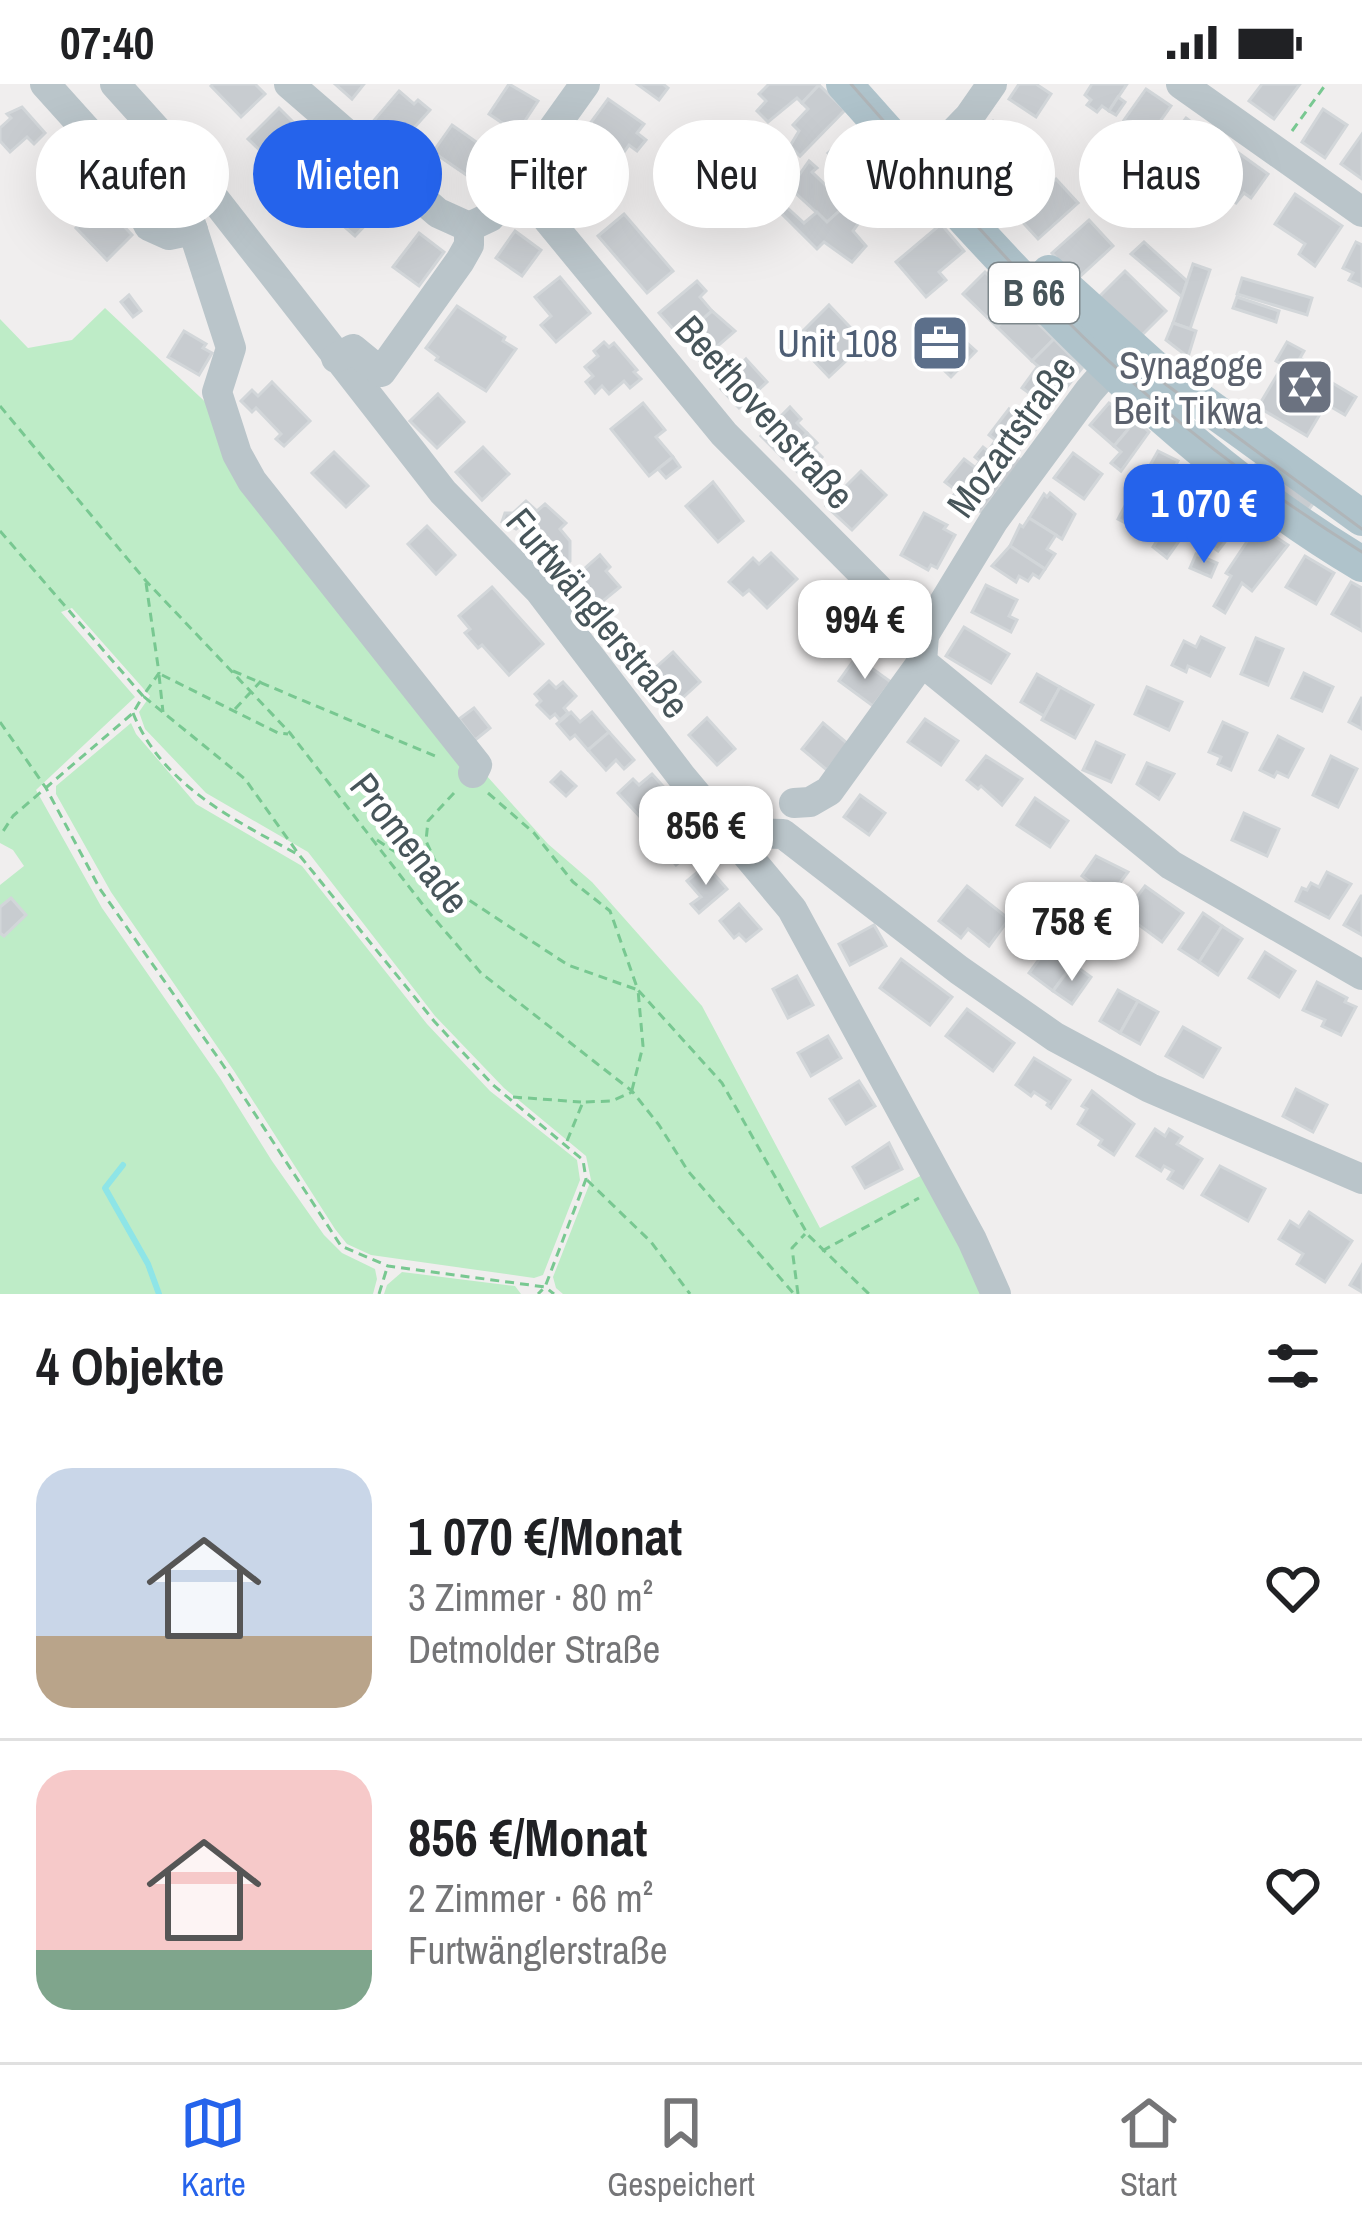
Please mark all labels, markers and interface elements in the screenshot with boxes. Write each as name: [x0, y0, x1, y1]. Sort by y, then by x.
text: 07:40: [60, 12, 154, 73]
chip: Kaufen: [36, 120, 229, 228]
chip: Mieten: [253, 120, 442, 228]
chip: Filter: [466, 120, 629, 228]
chip: Neu: [653, 120, 800, 228]
chip: Wohnung: [824, 120, 1055, 228]
chip: Haus: [1079, 120, 1243, 228]
road number: B 66: [989, 263, 1079, 323]
street label: Beethovenstraße: [664, 304, 866, 520]
office icon: Unit 108: [909, 312, 971, 374]
place label: Unit 108: [777, 317, 898, 369]
place label: Synagoge Beit Tikwa: [1113, 339, 1263, 436]
street label: Mozartstraße: [935, 345, 1087, 527]
synagogue icon: Synagoge Beit Tikwa: [1274, 356, 1336, 418]
pin: 1 070 €: [1093, 464, 1315, 566]
text: 1 070 €: [1151, 477, 1257, 529]
street label: Furtwänglerstraße: [495, 497, 701, 729]
pin: 994 €: [781, 580, 949, 682]
text: 994 €: [825, 593, 905, 645]
street label: Promenade: [339, 762, 481, 924]
pin: 856 €: [622, 786, 790, 888]
text: 856 €: [666, 799, 746, 851]
pin: 758 €: [988, 882, 1156, 984]
text: 758 €: [1032, 895, 1112, 947]
text: 4 Objekte: [36, 1332, 224, 1401]
icon: filters: [1260, 1333, 1326, 1399]
text: 1 070 €/Monat: [408, 1502, 682, 1571]
icon: home: [132, 1516, 276, 1660]
icon: heart: [1260, 1555, 1326, 1621]
text: 3 Zimmer · 80 m²: [408, 1571, 653, 1623]
text: Detmolder Straße: [408, 1623, 660, 1675]
text: 856 €/Monat: [408, 1803, 647, 1872]
icon: home: [132, 1818, 276, 1962]
icon: heart: [1260, 1857, 1326, 1923]
text: 2 Zimmer · 66 m²: [408, 1872, 653, 1924]
text: Furtwänglerstraße: [408, 1924, 667, 1976]
tab: Karte: [180, 2090, 246, 2206]
tab: Gespeichert: [607, 2090, 755, 2206]
tab: Start: [1116, 2090, 1182, 2206]

